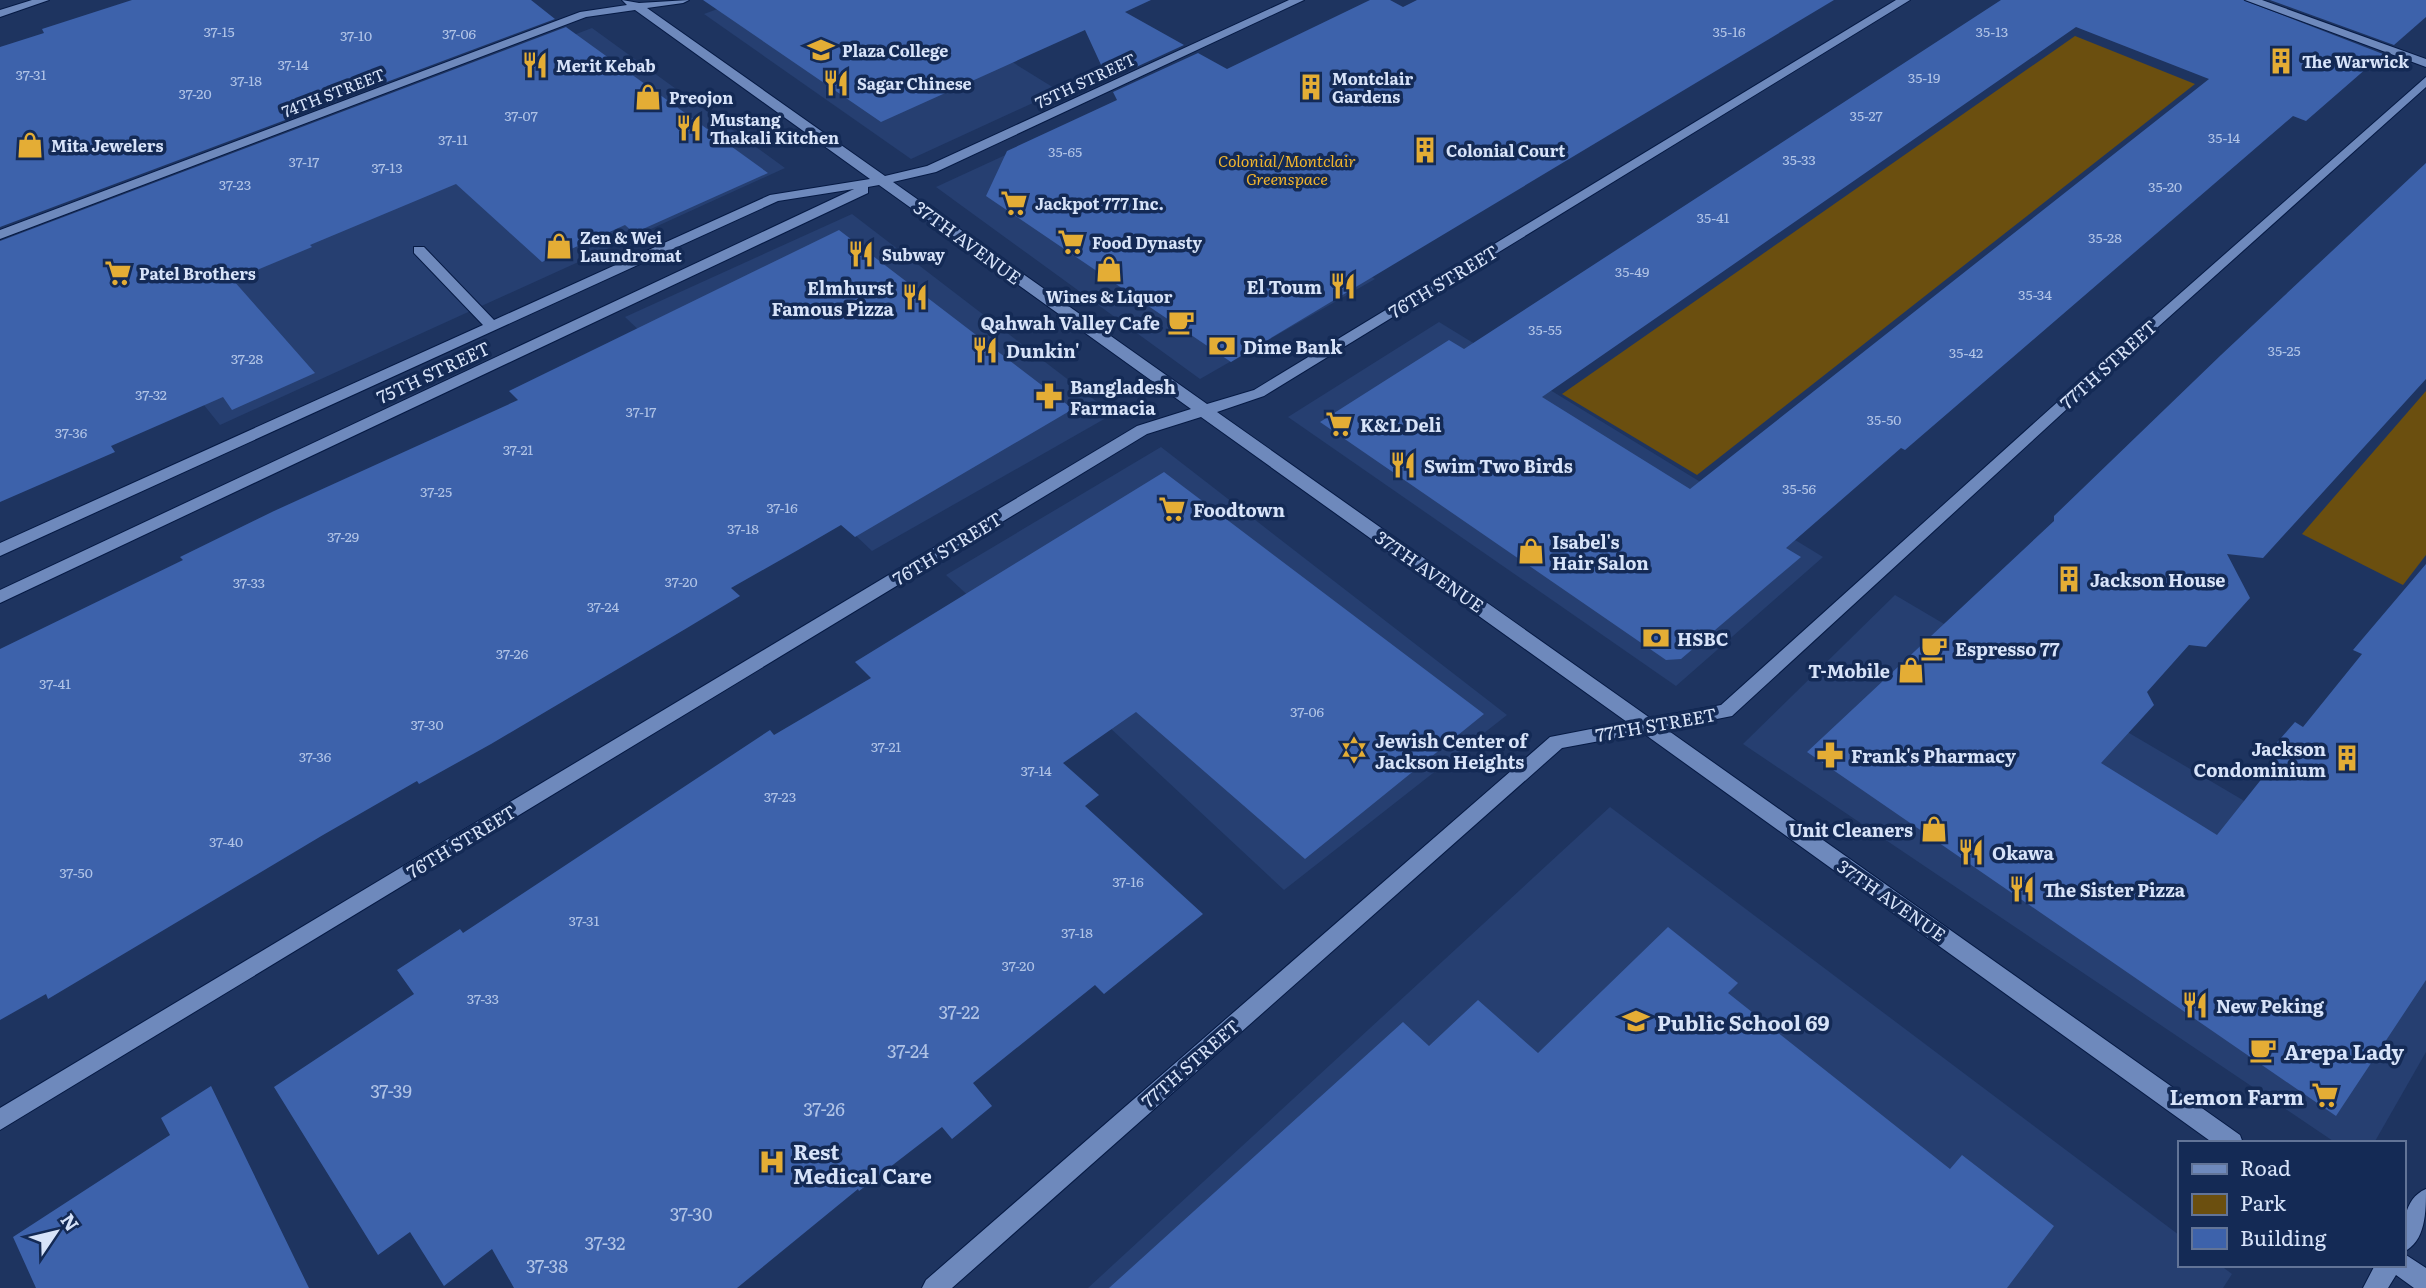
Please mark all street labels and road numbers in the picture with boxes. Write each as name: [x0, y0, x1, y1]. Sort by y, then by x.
street label: 75TH STREET: [1031, 46, 1139, 114]
street label: 74TH STREET: [278, 61, 388, 123]
street label: 37TH AVENUE: [909, 194, 1027, 290]
street label: 76TH STREET: [1383, 238, 1503, 324]
street label: 77TH STREET: [2053, 313, 2163, 415]
street label: 75TH STREET: [372, 334, 494, 410]
street label: 76TH STREET: [887, 505, 1007, 591]
street label: 37TH AVENUE: [1370, 523, 1490, 619]
street label: 77TH STREET: [1593, 700, 1719, 748]
street label: 76TH STREET: [401, 798, 521, 884]
street label: 37TH AVENUE: [1832, 852, 1952, 948]
street label: 77TH STREET: [1135, 1013, 1245, 1113]

